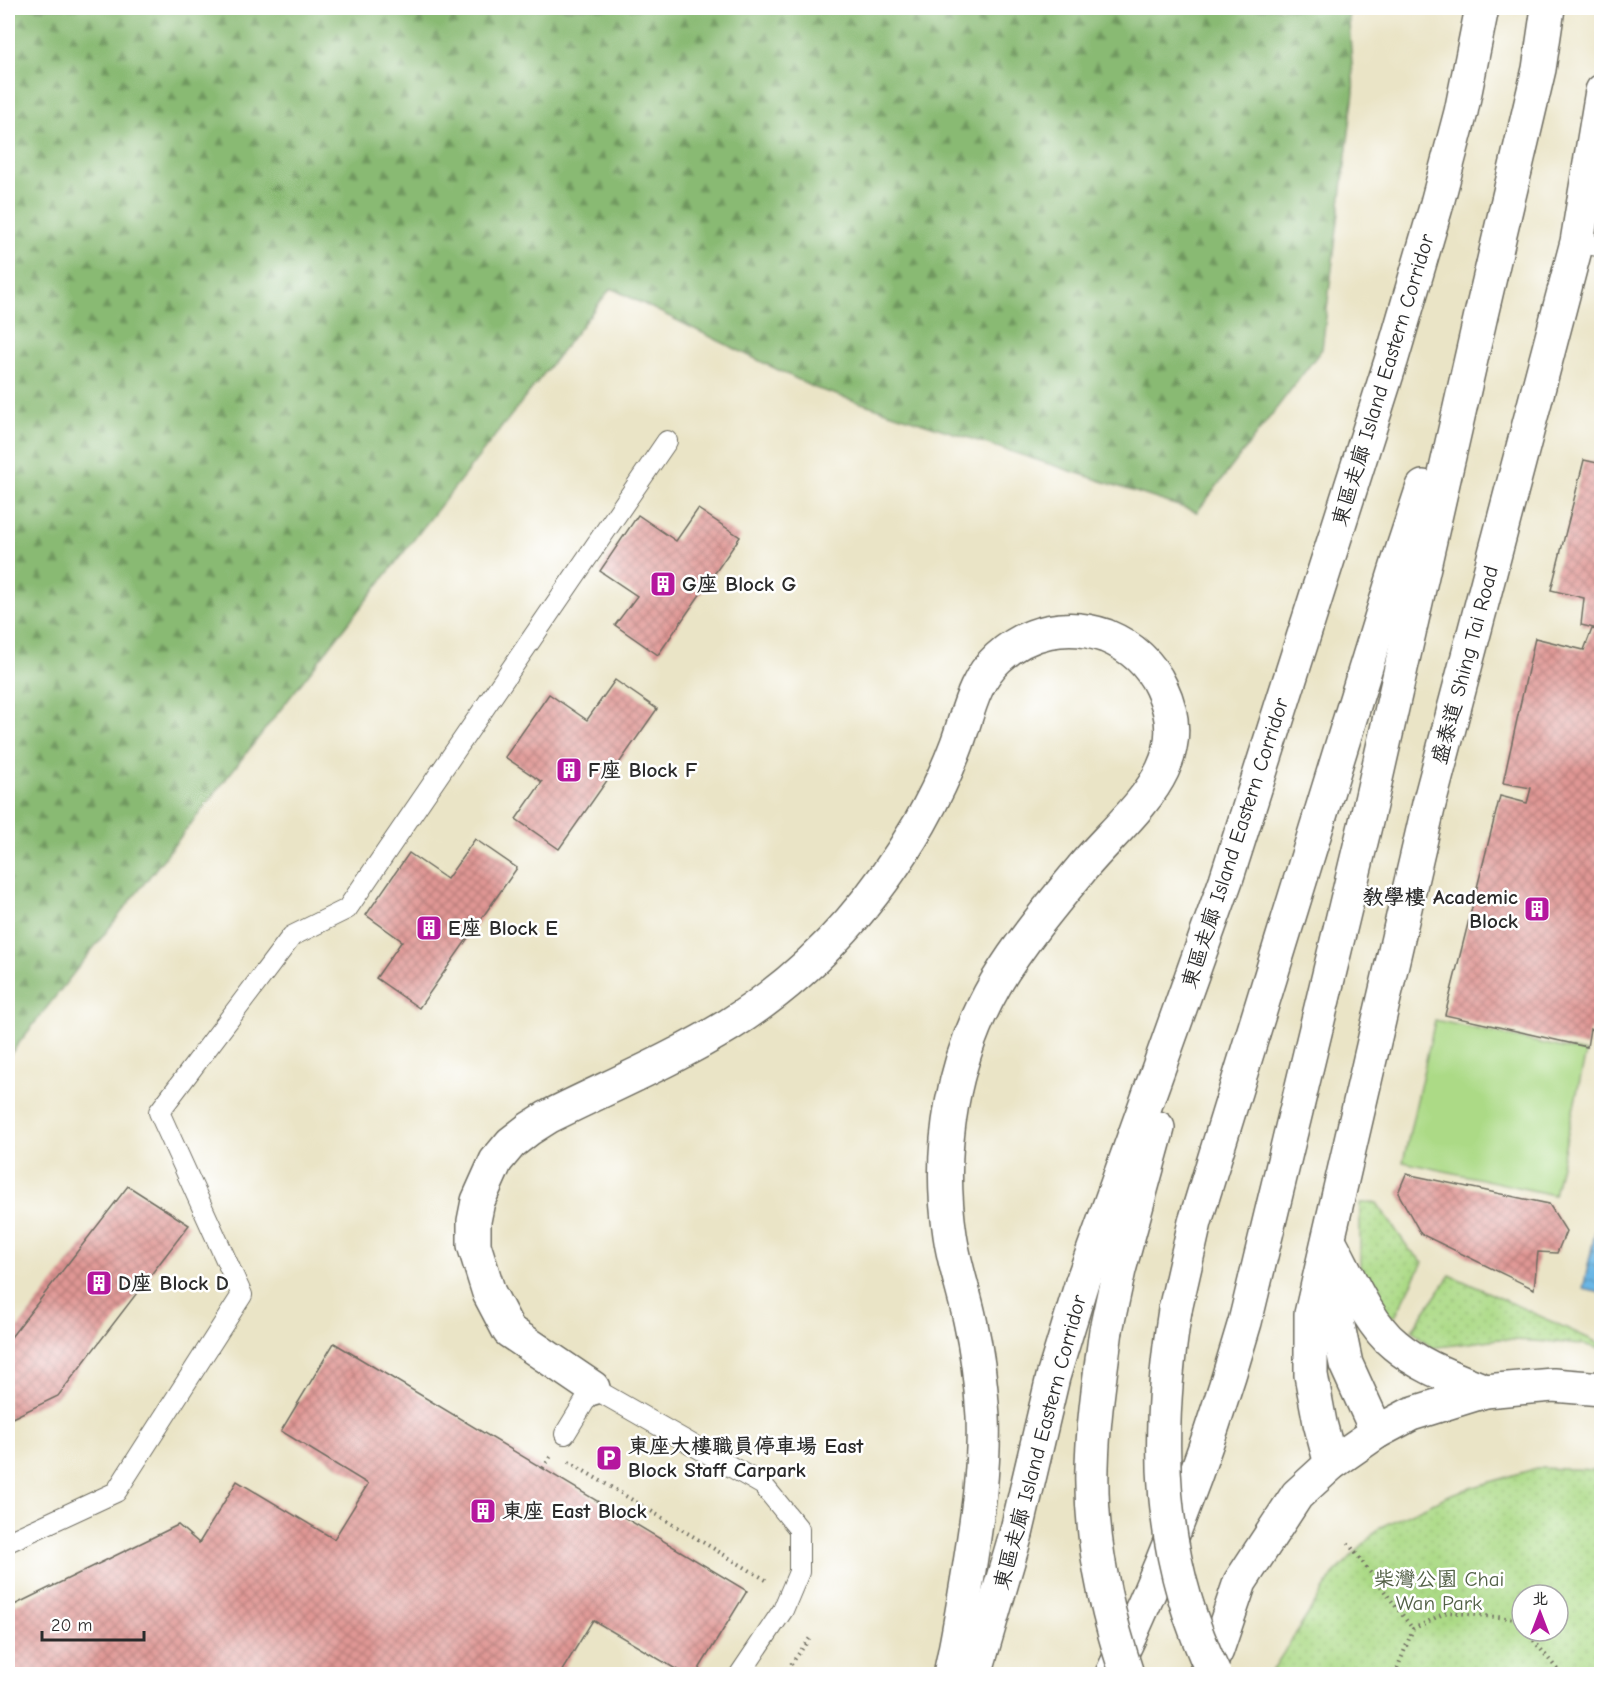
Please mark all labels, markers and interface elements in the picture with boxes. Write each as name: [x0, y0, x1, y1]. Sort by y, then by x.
street label: 東區走廊 Island Eastern Corridor: [1327, 230, 1439, 529]
street label: 盛泰道 Shing Tai Road: [1427, 563, 1503, 767]
building icon: G座 Block G: [648, 569, 678, 599]
place label: G座 Block G: [682, 572, 797, 596]
street label: 東區走廊 Island Eastern Corridor: [1177, 694, 1294, 991]
building icon: F座 Block F: [554, 755, 584, 785]
place label: F座 Block F: [588, 758, 698, 782]
place label: 教學樓 Academic Block: [1362, 885, 1519, 933]
building icon: 教學樓 Academic Block: [1522, 894, 1552, 924]
building icon: E座 Block E: [414, 913, 444, 943]
place label: E座 Block E: [448, 916, 558, 940]
building icon: D座 Block D: [84, 1268, 114, 1298]
place label: D座 Block D: [118, 1271, 229, 1295]
street label: 東區走廊 Island Eastern Corridor: [989, 1291, 1091, 1592]
place label: 東座大樓職員停車場 East Block Staff Carpark: [628, 1434, 865, 1482]
parking icon: 東座大樓職員停車場 East Block Staff Carpark: [594, 1443, 624, 1473]
building icon: 東座 East Block: [468, 1496, 498, 1526]
place label: 東座 East Block: [502, 1499, 647, 1523]
park label: 柴灣公園 Chai Wan Park: [1374, 1567, 1504, 1615]
north arrow: [1510, 1583, 1570, 1643]
text: 北: [1532, 1590, 1548, 1608]
scale bar: [42, 1604, 144, 1642]
text: 20 m: [51, 1615, 92, 1636]

